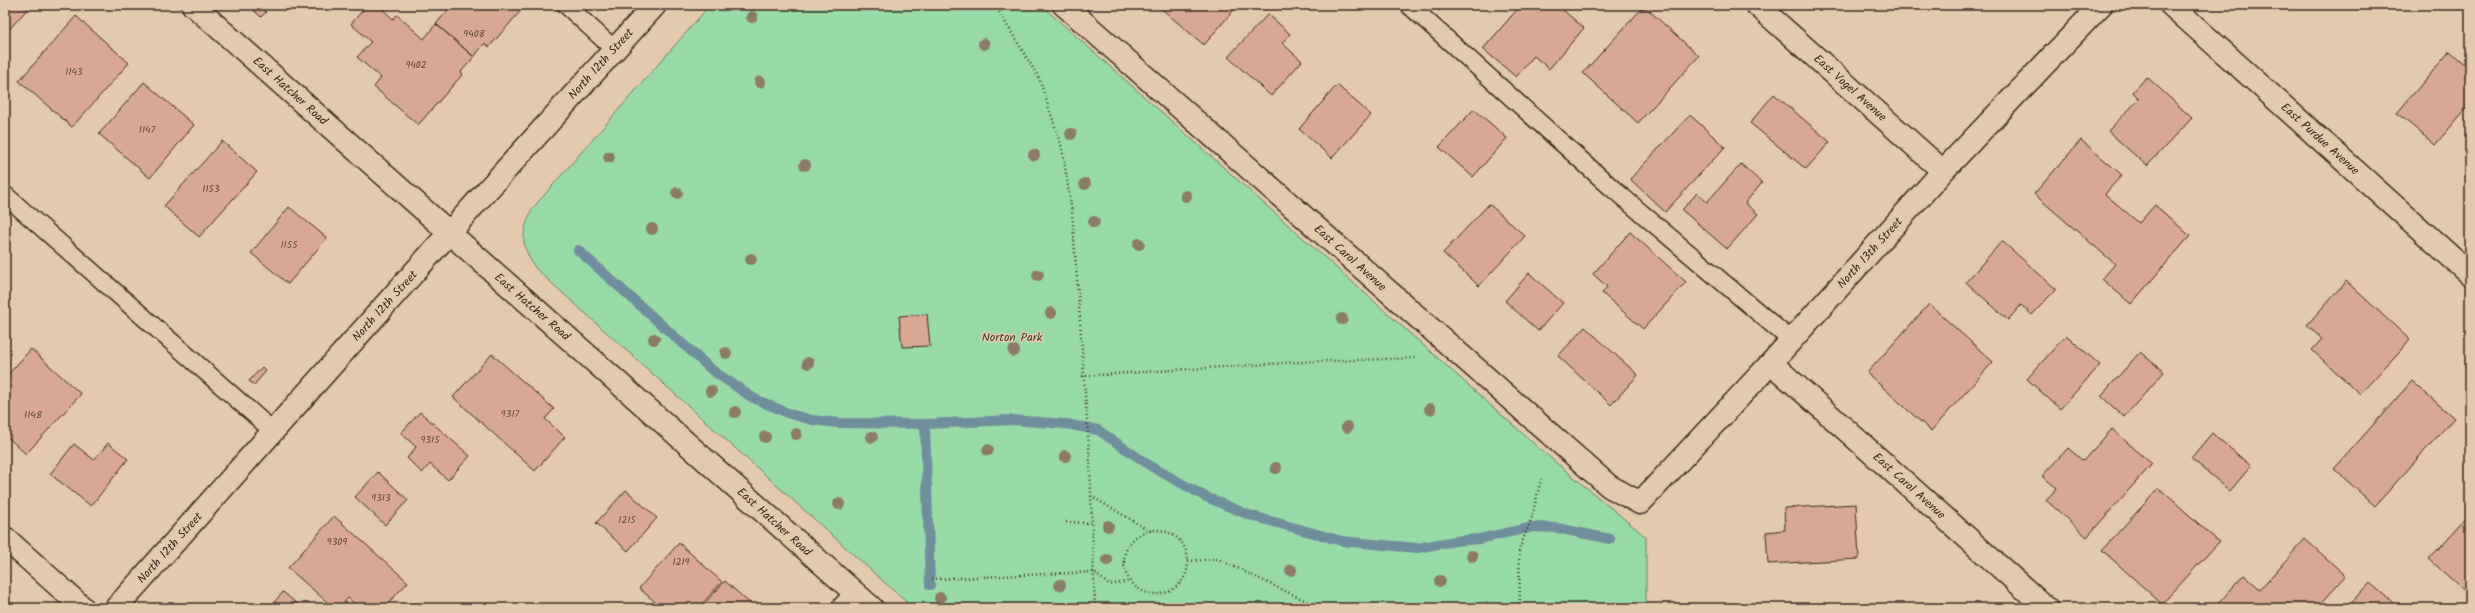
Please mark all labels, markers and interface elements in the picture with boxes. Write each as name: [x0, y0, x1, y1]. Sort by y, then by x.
street label: North 12th Street: [564, 24, 639, 104]
house number: 9408: [463, 26, 486, 42]
street label: East Vogel Avenue: [1809, 50, 1891, 127]
street label: East Hatcher Road: [248, 52, 333, 131]
house number: 9402: [405, 57, 427, 73]
house number: 1143: [65, 64, 83, 80]
street label: East Purdue Avenue: [2276, 98, 2364, 180]
house number: 1147: [139, 122, 156, 138]
house number: 1153: [202, 181, 220, 197]
street label: North 13th Street: [1833, 213, 1908, 293]
street label: East Carol Avenue: [1309, 220, 1391, 296]
house number: 1155: [280, 237, 298, 253]
street label: North 12th Street: [348, 266, 423, 346]
street label: East Hatcher Road: [490, 268, 575, 346]
park label: Norton Park: [982, 328, 1043, 347]
house number: 9317: [501, 406, 520, 422]
house number: 1148: [24, 407, 43, 423]
house number: 9315: [420, 432, 440, 448]
street label: East Carol Avenue: [1868, 448, 1950, 524]
street label: East Hatcher Road: [732, 483, 817, 562]
house number: 9313: [371, 490, 391, 506]
street label: North 12th Street: [133, 508, 208, 588]
house number: 1215: [618, 512, 636, 528]
house number: 9309: [327, 534, 347, 550]
house number: 1219: [673, 554, 690, 570]

